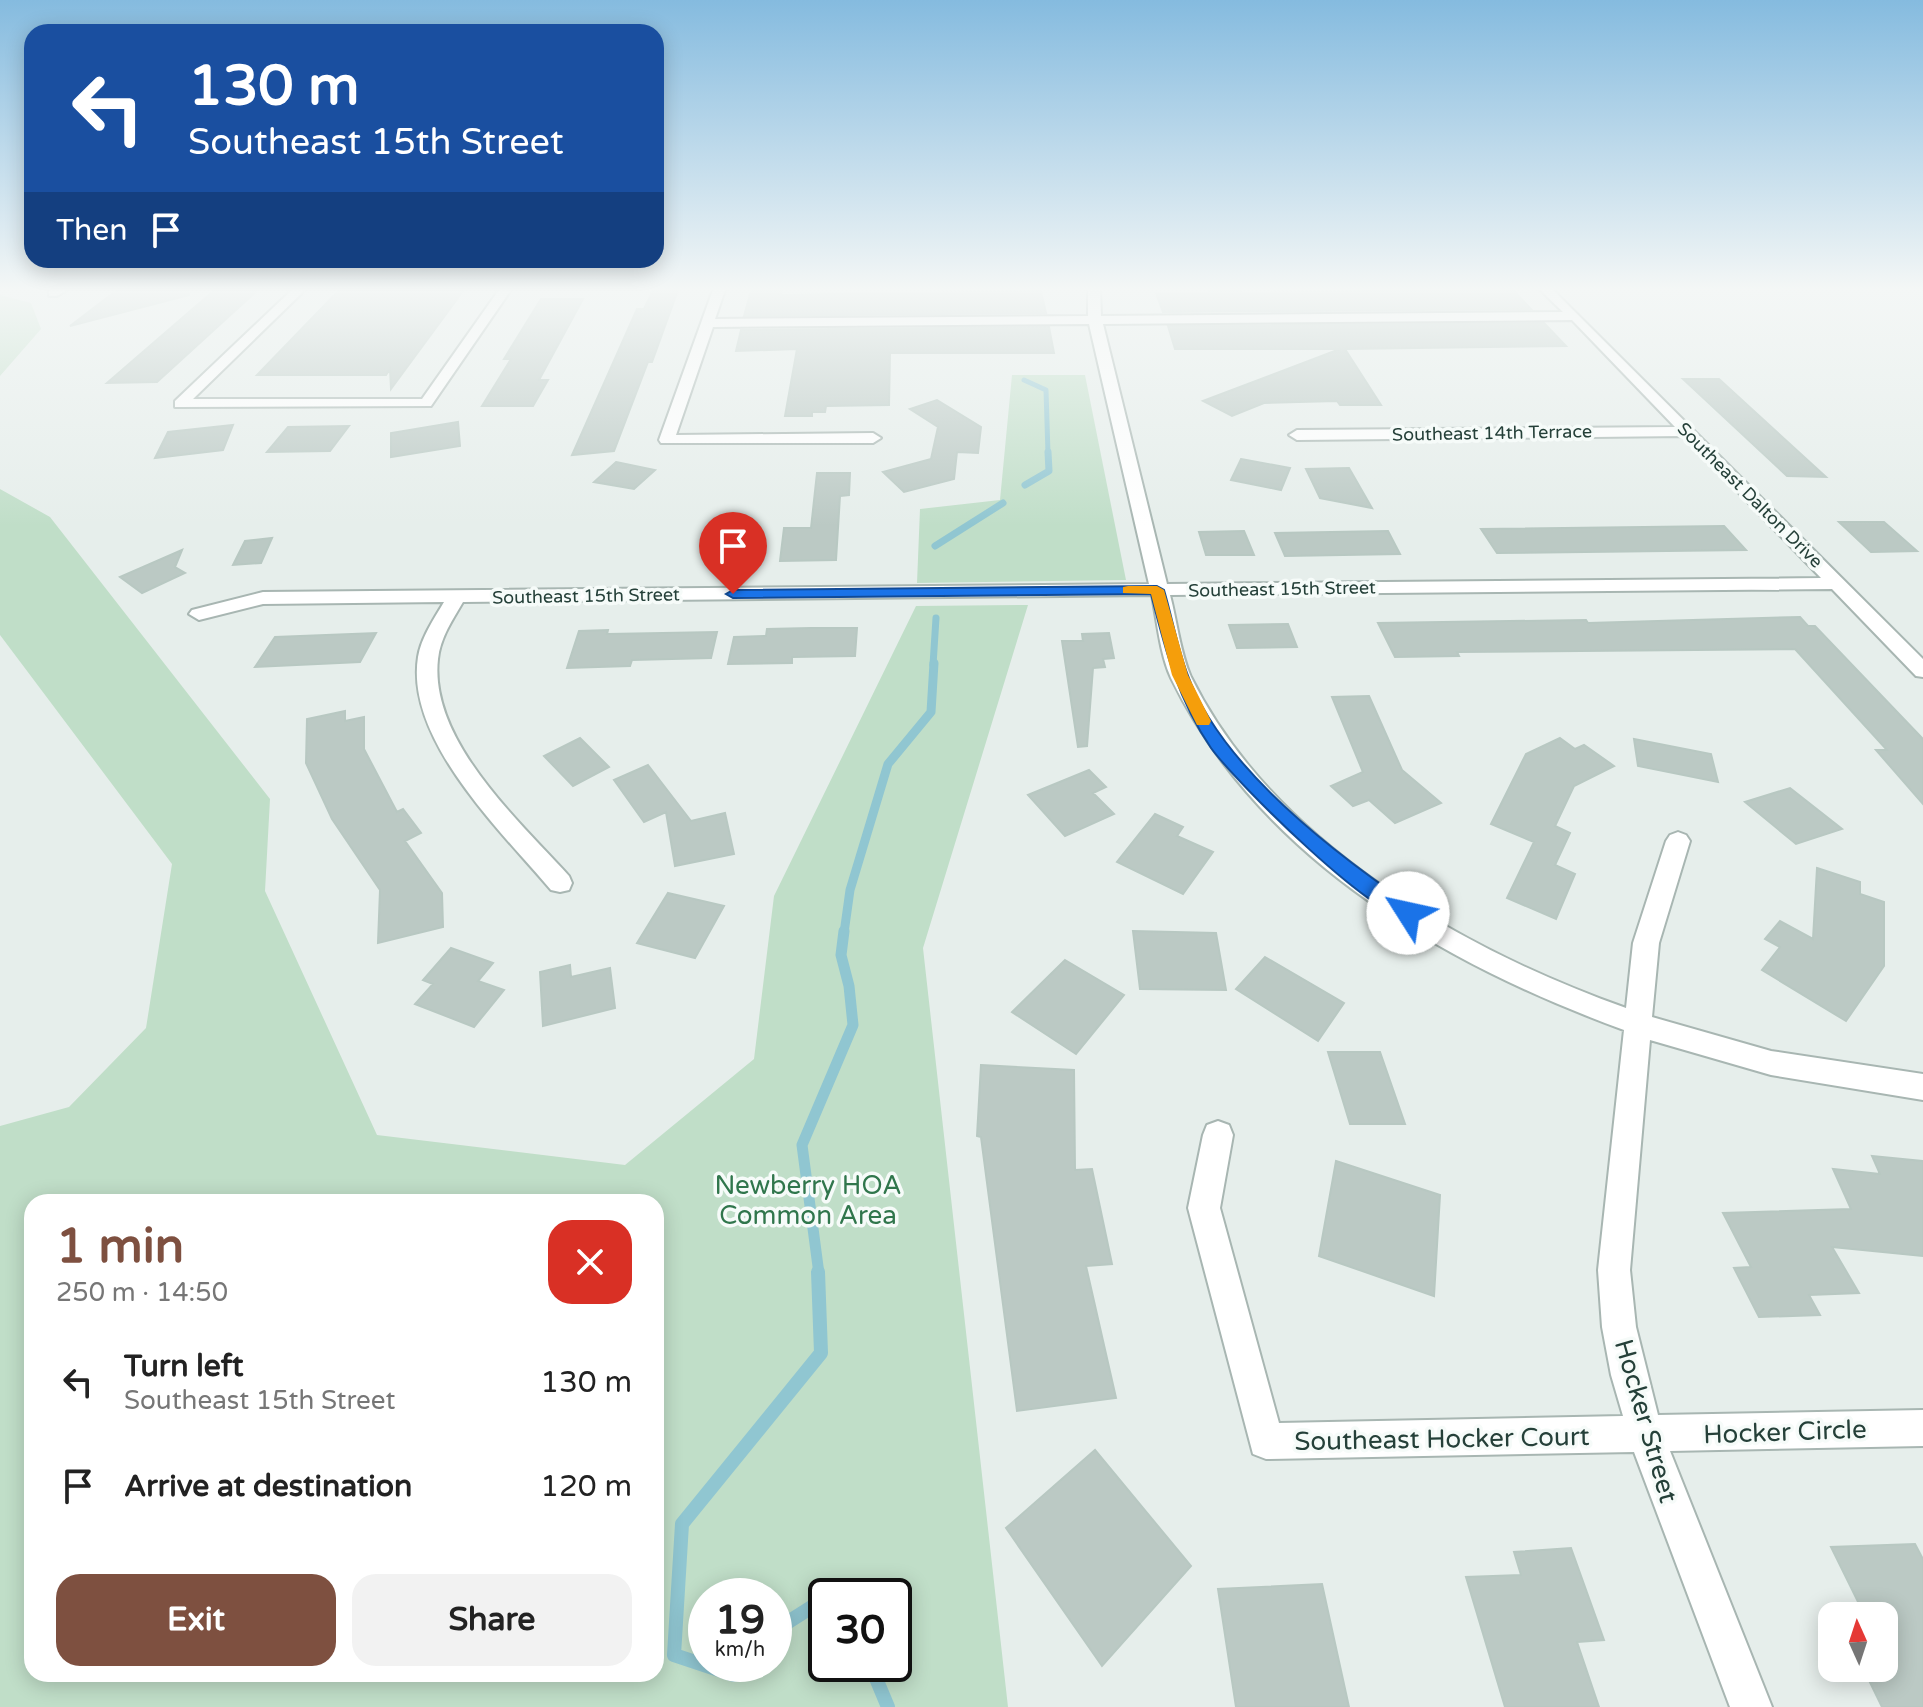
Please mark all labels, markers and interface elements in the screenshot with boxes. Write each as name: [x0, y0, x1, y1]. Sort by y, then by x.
text: 130 m: [188, 53, 359, 120]
icon: left: [56, 56, 160, 160]
text: Southeast 15th Street: [188, 121, 564, 164]
icon: arrive: [144, 208, 188, 252]
text: Then: [56, 212, 128, 249]
street label: Southeast Dalton Drive: [1673, 418, 1827, 572]
street label: Southeast 14th Terrace: [1392, 420, 1592, 446]
pin: [699, 512, 767, 594]
icon: arrive: [711, 524, 755, 568]
street label: Southeast 15th Street: [1188, 576, 1376, 602]
street label: Southeast 15th Street: [492, 583, 680, 609]
position arrow: [1366, 871, 1450, 955]
park label: Newberry HOA Common Area: [714, 1170, 902, 1231]
text: 1 min: [56, 1218, 184, 1276]
button: close: [548, 1220, 632, 1304]
text: 250 m · 14:50: [56, 1277, 228, 1308]
street label: Hocker Street: [1608, 1336, 1684, 1506]
text: Turn left: [124, 1348, 243, 1385]
icon: left: [56, 1360, 100, 1404]
text: 130 m: [540, 1364, 632, 1401]
text: Southeast 15th Street: [124, 1385, 395, 1416]
street label: Hocker Circle: [1703, 1414, 1867, 1450]
street label: Southeast Hocker Court: [1294, 1421, 1590, 1457]
icon: arrive: [56, 1464, 100, 1508]
text: Arrive at destination: [124, 1468, 412, 1505]
text: 120 m: [540, 1468, 632, 1505]
button: Exit: [56, 1574, 336, 1666]
button: Share: [352, 1574, 632, 1666]
speed limit sign: 30: [808, 1578, 912, 1682]
text: 19: [715, 1596, 765, 1644]
north arrow: [1818, 1602, 1898, 1682]
map controls: [1818, 1602, 1898, 1682]
text: km/h: [715, 1638, 765, 1662]

